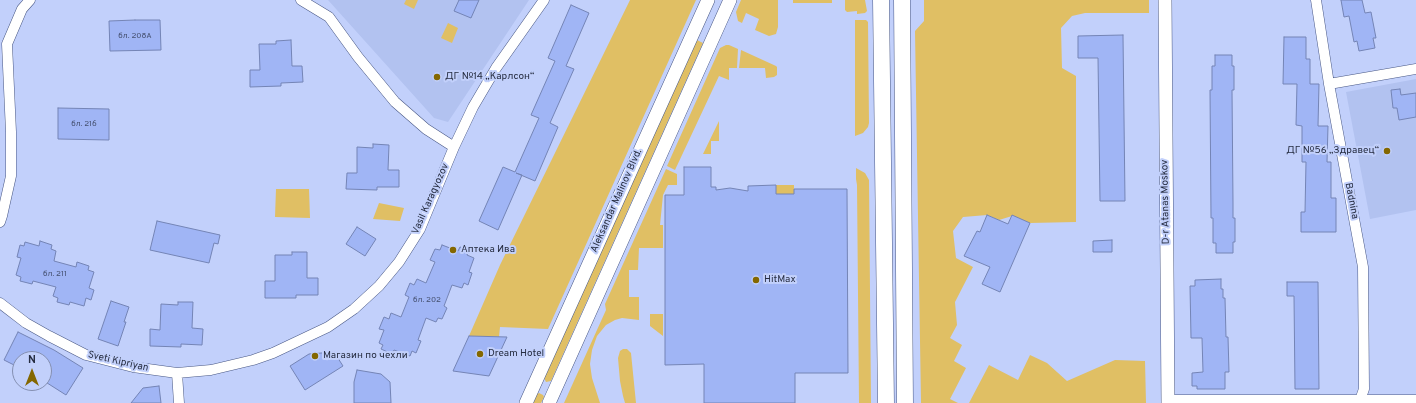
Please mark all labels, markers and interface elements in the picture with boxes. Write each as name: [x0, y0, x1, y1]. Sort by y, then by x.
house number: бл. 208А: [118, 31, 152, 41]
place label: ДГ №14 „Карлсон“: [445, 71, 534, 83]
marker: ДГ №14 „Карлсон“: [432, 72, 442, 82]
house number: бл. 216: [71, 119, 97, 129]
place label: ДГ №56 „Здравец“: [1286, 145, 1379, 157]
marker: ДГ №56 „Здравец“: [1382, 146, 1392, 156]
street label: Aleksandar Malinov Blvd.: [589, 147, 645, 255]
street label: D-r Atanas Moskov: [1159, 160, 1173, 244]
street label: Vasil Karagyozov: [410, 162, 452, 236]
street label: Badnina: [1342, 182, 1360, 220]
place label: Аптека Ива: [461, 244, 515, 256]
marker: Аптека Ива: [448, 245, 458, 255]
house number: бл. 211: [43, 269, 67, 279]
place label: HitMax: [764, 274, 796, 286]
marker: HitMax: [751, 275, 761, 285]
house number: бл. 202: [413, 295, 441, 305]
place label: Dream Hotel: [488, 348, 544, 360]
street label: Sveti Kipriyan: [87, 349, 149, 375]
marker: Dream Hotel: [475, 349, 485, 359]
place label: Магазин по чехли: [323, 350, 408, 362]
north arrow: [12, 351, 52, 391]
marker: Магазин по чехли: [310, 351, 320, 361]
text: N: [28, 353, 36, 367]

